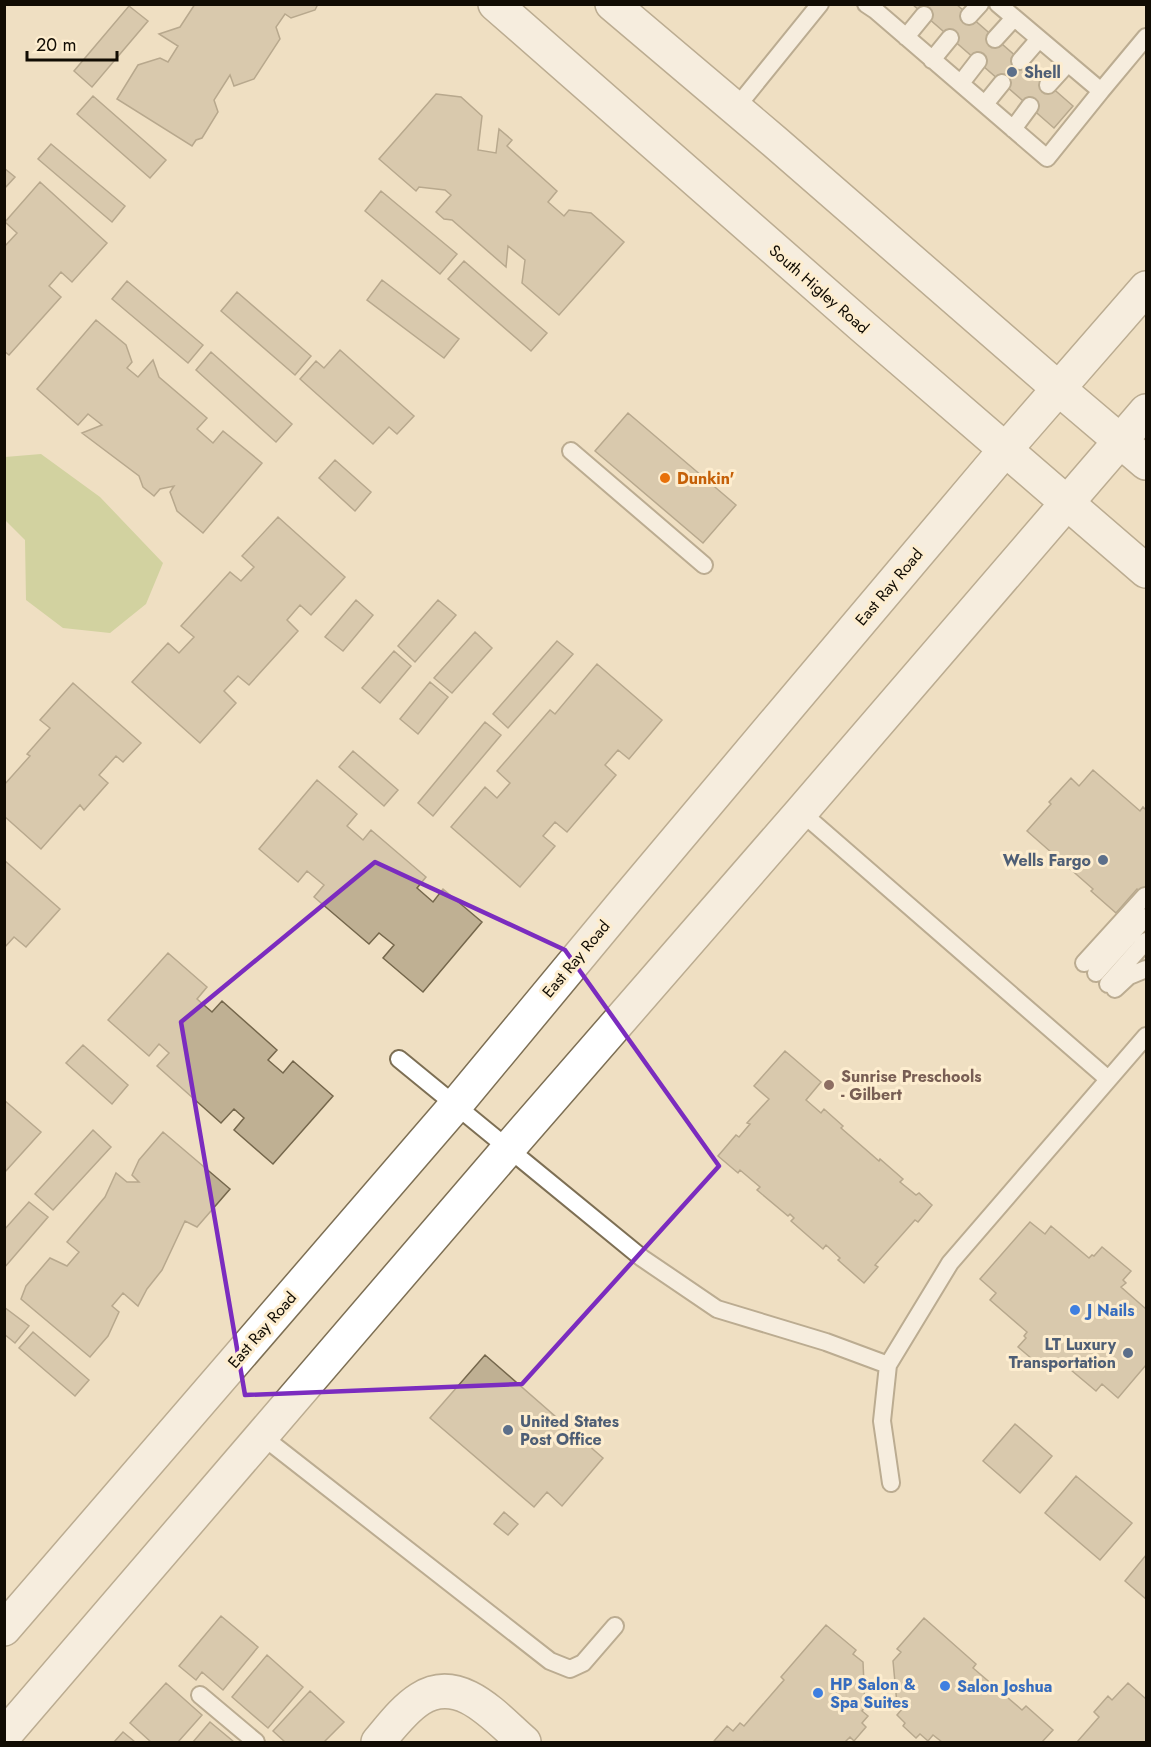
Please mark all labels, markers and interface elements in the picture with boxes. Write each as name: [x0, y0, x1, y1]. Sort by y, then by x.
scale bar: [27, 24, 117, 62]
text: 20 m: [36, 32, 76, 58]
place label: Shell: [1024, 61, 1061, 84]
marker: Shell: [1005, 65, 1019, 79]
street label: South Higley Road: [764, 239, 874, 339]
place label: Dunkin': [677, 467, 734, 490]
marker: Dunkin': [658, 471, 672, 485]
street label: East Ray Road: [850, 543, 928, 631]
place label: Wells Fargo: [1003, 849, 1091, 872]
marker: Wells Fargo: [1096, 853, 1110, 867]
street label: East Ray Road: [537, 915, 615, 1003]
place label: Sunrise Preschools - Gilbert: [841, 1065, 982, 1106]
marker: Sunrise Preschools - Gilbert: [822, 1078, 836, 1092]
street label: East Ray Road: [222, 1287, 302, 1373]
place label: J Nails: [1084, 1299, 1134, 1322]
marker: J Nails: [1068, 1303, 1082, 1317]
place label: LT Luxury Transportation: [1009, 1333, 1117, 1374]
marker: LT Luxury Transportation: [1121, 1346, 1135, 1360]
place label: United States Post Office: [520, 1410, 619, 1451]
marker: United States Post Office: [501, 1423, 515, 1437]
place label: HP Salon & Spa Suites: [830, 1673, 916, 1714]
place label: Salon Joshua: [957, 1675, 1052, 1698]
marker: Salon Joshua: [938, 1679, 952, 1693]
marker: HP Salon & Spa Suites: [811, 1686, 825, 1700]

